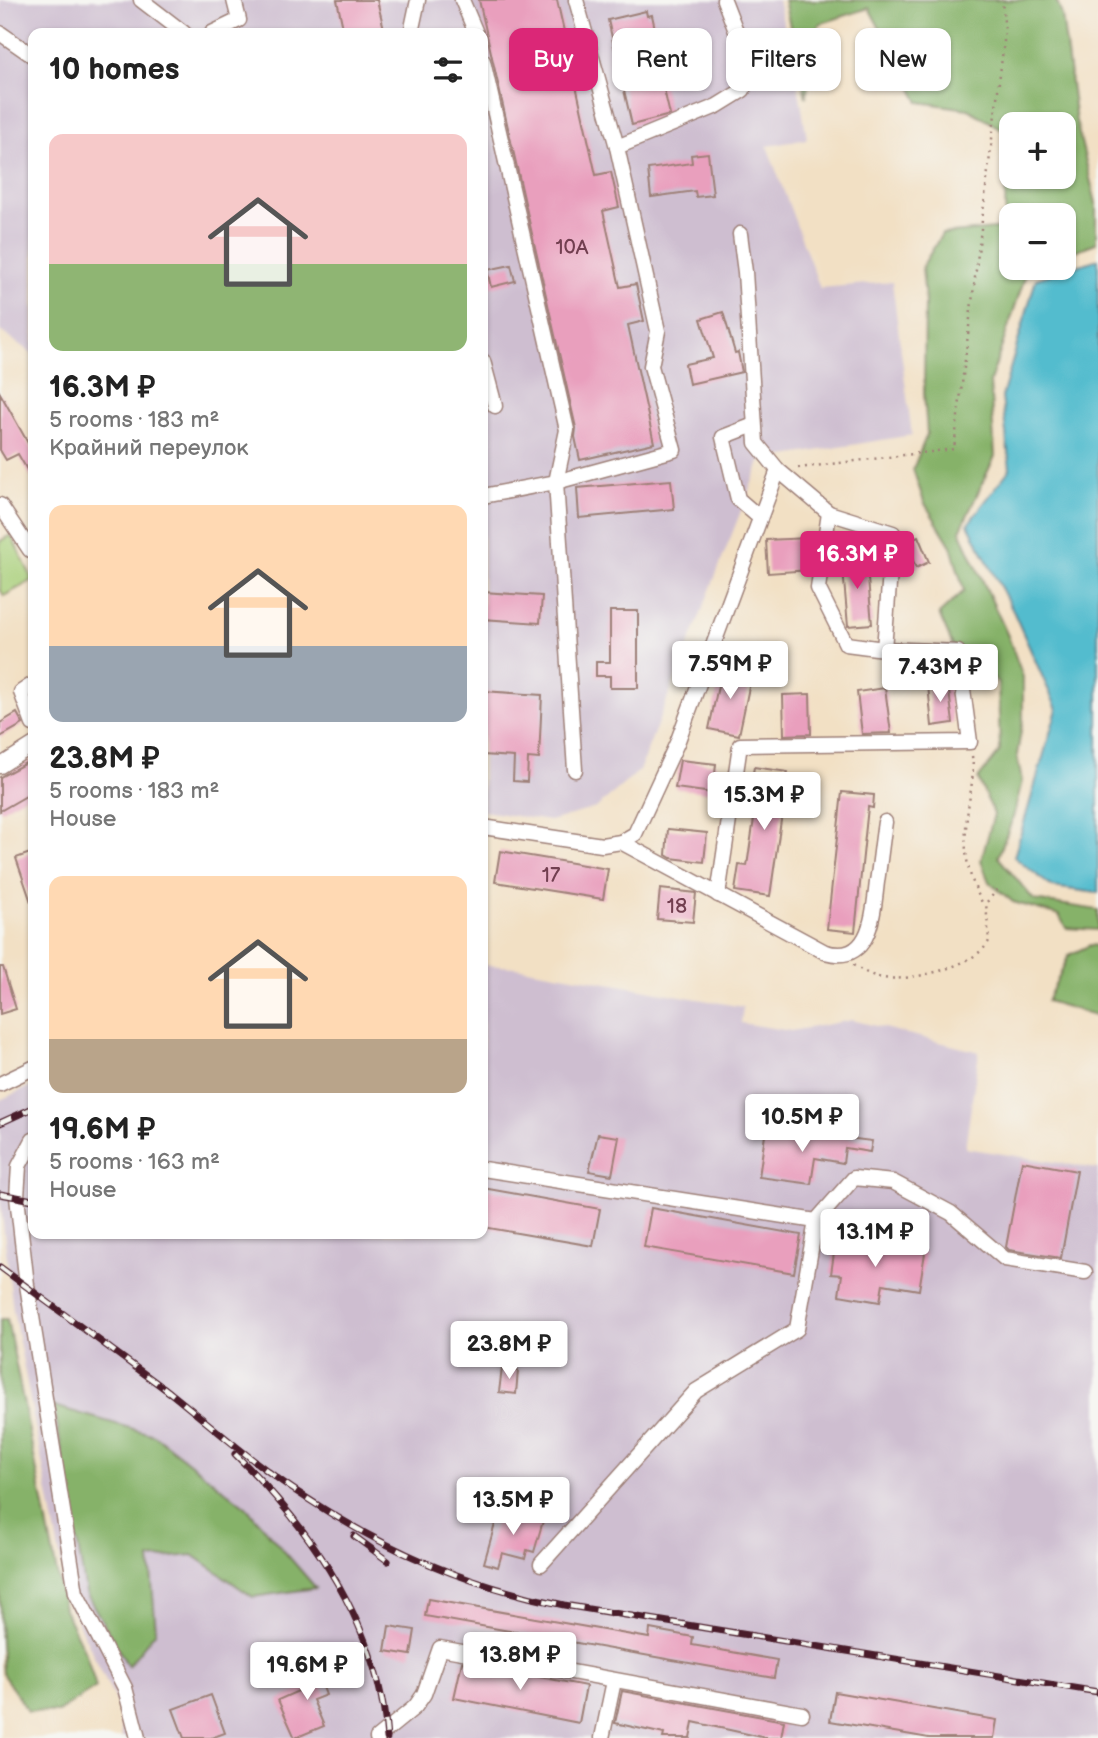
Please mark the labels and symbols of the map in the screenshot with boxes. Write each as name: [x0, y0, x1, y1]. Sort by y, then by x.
house number: 10А: [555, 235, 589, 260]
pin: 16.3M ₽: [792, 532, 922, 591]
pin: 7.59M ₽: [665, 642, 795, 701]
pin: 7.43M ₽: [875, 644, 1005, 704]
pin: 15.3M ₽: [699, 772, 829, 832]
house number: 17: [542, 863, 561, 888]
house number: 18: [667, 894, 687, 919]
pin: 10.5M ₽: [737, 1094, 867, 1154]
pin: 13.1M ₽: [810, 1210, 940, 1269]
pin: 23.8M ₽: [444, 1322, 574, 1381]
pin: 13.5M ₽: [448, 1478, 578, 1537]
pin: 13.8M ₽: [455, 1632, 585, 1692]
pin: 19.6M ₽: [242, 1642, 372, 1702]

